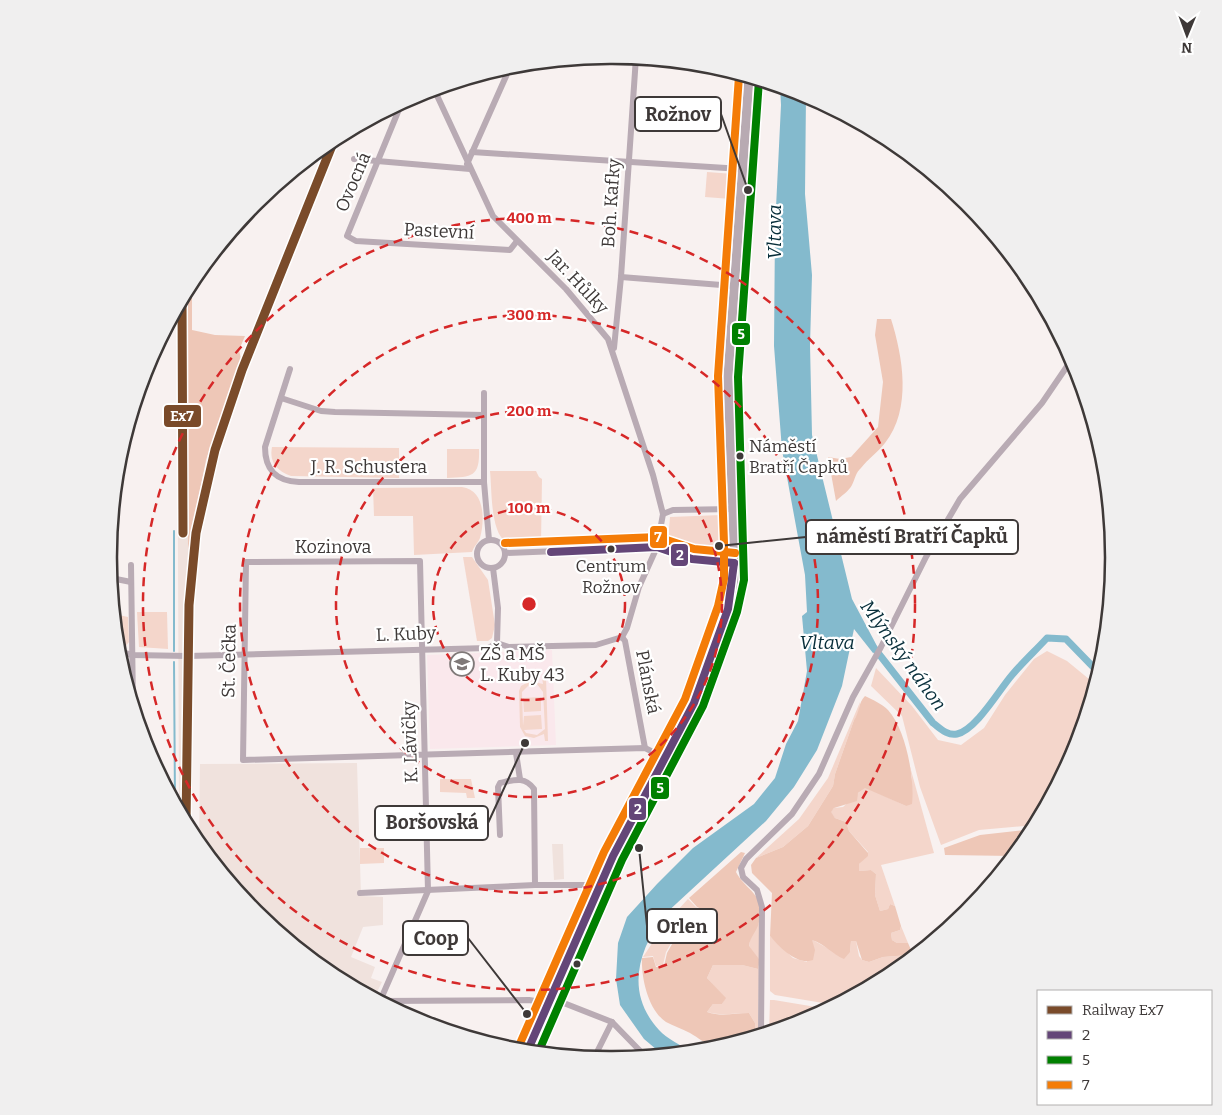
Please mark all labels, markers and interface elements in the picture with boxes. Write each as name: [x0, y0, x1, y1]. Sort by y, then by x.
north arrow: [1162, 10, 1212, 60]
text: N: [1181, 39, 1192, 56]
callout: Rožnov: [635, 97, 721, 131]
text: Rožnov: [645, 103, 712, 126]
street label: Ovocná: [331, 149, 375, 215]
street label: Boh. Kafky: [597, 157, 625, 248]
water label: Vltava: [763, 204, 786, 260]
text: 400 m: [506, 209, 552, 227]
street label: Pastevní: [403, 218, 475, 244]
street label: Jar. Hůlky: [542, 245, 614, 319]
text: 300 m: [507, 306, 552, 324]
line badge: 5: [731, 322, 751, 346]
text: 5: [737, 326, 745, 343]
text: 200 m: [507, 402, 552, 420]
line badge: Ex7: [163, 404, 202, 428]
text: Ex7: [170, 408, 194, 425]
place label: Náměstí Bratří Čapků: [749, 436, 848, 478]
marker: Náměstí Bratří Čapků: [735, 451, 745, 461]
street label: J. R. Schustera: [310, 456, 427, 478]
text: 100 m: [508, 499, 551, 517]
callout: náměstí Bratří Čapků: [806, 520, 1018, 554]
text: náměstí Bratří Čapků: [816, 523, 1008, 548]
line badge: 7: [649, 525, 668, 549]
text: 7: [654, 529, 662, 546]
street label: Kozinova: [295, 536, 372, 558]
line badge: 2: [670, 543, 689, 567]
marker: Centrum Rožnov: [606, 544, 616, 554]
text: 2: [676, 547, 684, 564]
place label: Centrum Rožnov: [576, 556, 646, 598]
centre of rings: [520, 595, 538, 613]
water label: Mlýnský náhon: [856, 596, 951, 715]
street label: L. Kuby: [375, 622, 437, 646]
street label: St. Čečka: [217, 624, 241, 698]
water label: Vltava: [799, 631, 855, 654]
place label: ZŠ a MŠ L. Kuby 43: [480, 643, 565, 686]
street label: Plánská: [631, 648, 665, 716]
school or university icon: ZŠ a MŠ L. Kuby 43: [449, 651, 475, 677]
street label: K. Lávičky: [398, 700, 422, 783]
line badge: 5: [650, 776, 670, 800]
text: 5: [656, 780, 664, 797]
line badge: 2: [628, 797, 647, 821]
text: 2: [634, 801, 642, 818]
callout: Boršovská: [375, 806, 488, 840]
text: Boršovská: [386, 811, 479, 834]
callout: Orlen: [647, 909, 717, 943]
text: Orlen: [657, 915, 708, 938]
callout: Coop: [403, 921, 468, 955]
text: Coop: [413, 927, 459, 950]
unlabelled marker: [572, 959, 582, 969]
legend: [1037, 990, 1212, 1105]
text: Railway Ex7: [1082, 1001, 1164, 1019]
text: 2: [1082, 1026, 1090, 1044]
text: 5: [1082, 1051, 1090, 1069]
text: 7: [1082, 1076, 1090, 1094]

